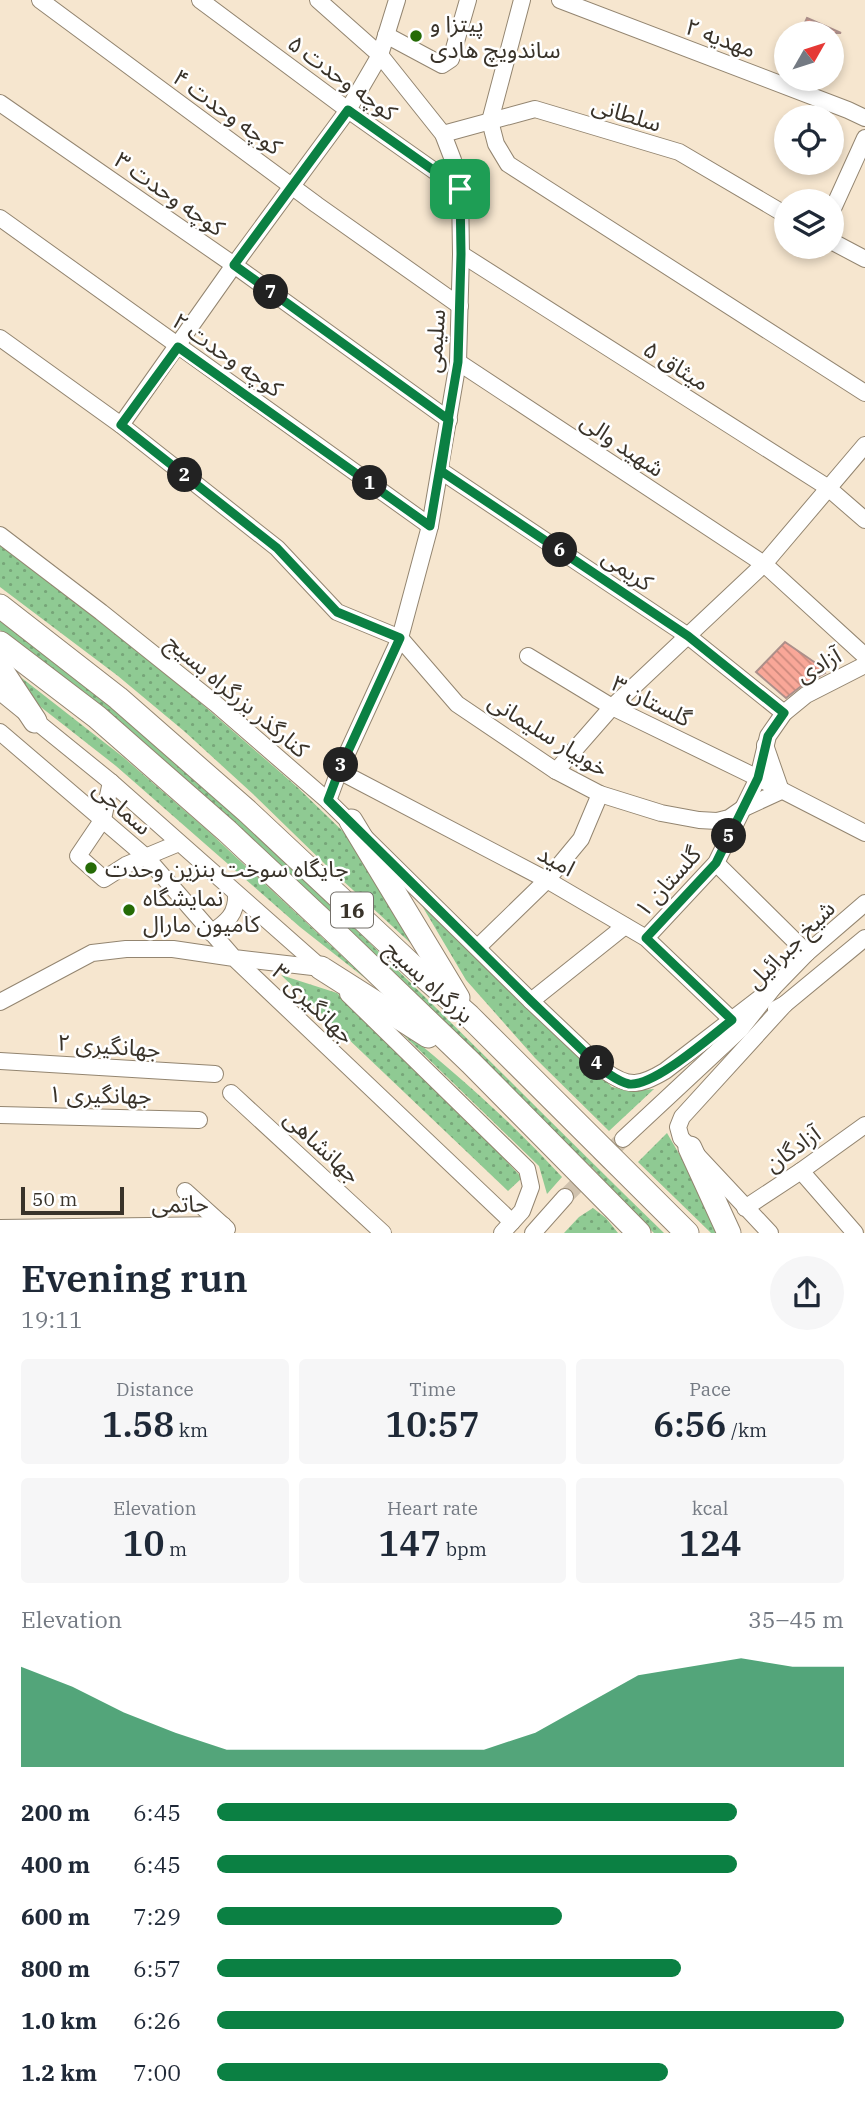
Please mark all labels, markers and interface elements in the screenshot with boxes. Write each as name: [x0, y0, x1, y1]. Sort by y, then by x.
place label: پیتزا و ساندویچ هادی: [430, 8, 561, 67]
street label: مهدیه ۲: [682, 11, 760, 63]
north arrow: [774, 21, 844, 91]
map controls: [774, 21, 844, 259]
street label: کوچه وحدت ۵: [282, 27, 404, 128]
marker: پیتزا و ساندویچ هادی: [408, 28, 424, 44]
street label: کوچه وحدت ۴: [167, 61, 289, 162]
street label: سلطانی: [589, 88, 665, 138]
button: locate: [774, 105, 844, 175]
street label: کوچه وحدت ۳: [108, 144, 231, 243]
pin: [430, 159, 490, 219]
icon: arrive: [441, 170, 479, 208]
button: layers: [774, 189, 844, 259]
pin: 7: [254, 274, 288, 310]
text: 7: [265, 279, 276, 303]
street label: کوچه وحدت ۲: [166, 305, 289, 404]
street label: سلیمی: [417, 308, 451, 374]
street label: میثاق ۵: [638, 333, 716, 397]
street label: شهید والی: [575, 405, 671, 483]
pin: 2: [168, 458, 202, 492]
text: 2: [179, 462, 190, 486]
pin: 1: [352, 466, 388, 500]
text: 1: [364, 470, 375, 494]
pin: 6: [542, 532, 578, 568]
text: 6: [554, 537, 565, 561]
street label: کریمی: [597, 541, 660, 597]
street label: کنارگذر بزرگراه بسیج: [159, 627, 316, 766]
street label: آزادی: [790, 639, 847, 689]
street label: گلستان ۳: [607, 667, 697, 733]
street label: خوبیار سلیمانی: [483, 685, 615, 783]
pin: 3: [324, 748, 358, 782]
text: 3: [335, 752, 346, 776]
street label: سماجی: [87, 773, 159, 841]
pin: 5: [712, 818, 746, 854]
text: 5: [723, 823, 734, 847]
street label: امید: [533, 838, 581, 882]
street label: گلستان ۱: [627, 839, 707, 923]
place label: جایگاه سوخت بنزین وحدت: [105, 853, 348, 883]
marker: جایگاه سوخت بنزین وحدت: [83, 860, 99, 876]
place label: نمایشگاه کامیون مارال: [143, 882, 260, 938]
road number: 16: [331, 892, 373, 928]
street label: شیخ جبرائیل: [739, 893, 843, 997]
marker: نمایشگاه کامیون مارال: [121, 902, 137, 918]
street label: بزرگراه بسیج: [377, 933, 481, 1031]
street label: جهانگیری ۳: [266, 956, 362, 1050]
street label: جهانگیری ۲: [56, 1026, 162, 1064]
pin: 4: [580, 1046, 614, 1080]
text: 4: [591, 1050, 602, 1074]
street label: جهانگیری ۱: [48, 1078, 152, 1110]
street label: جهانشاهی: [278, 1103, 368, 1189]
street label: آزادگان: [758, 1117, 827, 1178]
scale bar: [21, 1184, 124, 1216]
text: 50 m: [32, 1187, 77, 1211]
street label: حاتمی: [151, 1188, 209, 1218]
text: Evening run: [21, 1253, 248, 1302]
button: share: [770, 1256, 844, 1330]
text: 19:11: [21, 1304, 83, 1334]
text: Distance: [116, 1377, 194, 1401]
text: Time: [409, 1377, 456, 1401]
text: Pace: [689, 1377, 731, 1401]
text: 1.58: [102, 1401, 174, 1447]
text: 10:57: [385, 1401, 480, 1447]
text: 6:56: [653, 1401, 727, 1447]
text: km: [174, 1418, 208, 1442]
text: /km: [727, 1418, 767, 1442]
text: Elevation: [113, 1496, 197, 1520]
text: Heart rate: [387, 1496, 478, 1520]
text: kcal: [692, 1496, 728, 1520]
text: 10: [123, 1520, 165, 1566]
text: 147: [378, 1520, 441, 1566]
text: 124: [679, 1520, 742, 1566]
text: m: [165, 1537, 187, 1561]
text: bpm: [441, 1537, 487, 1561]
text: Elevation: [21, 1604, 122, 1634]
text: 35–45 m: [748, 1604, 844, 1634]
text: 200 m: [21, 1797, 90, 1827]
text: 6:45: [133, 1797, 181, 1827]
text: 400 m: [21, 1849, 90, 1879]
text: 6:45: [133, 1849, 181, 1879]
text: 600 m: [21, 1901, 90, 1931]
text: 7:29: [133, 1901, 181, 1931]
text: 800 m: [21, 1953, 90, 1983]
text: 6:57: [133, 1953, 181, 1983]
text: 1.0 km: [21, 2005, 97, 2035]
text: 6:26: [133, 2005, 181, 2035]
text: 1.2 km: [21, 2057, 97, 2087]
text: 7:00: [133, 2057, 181, 2087]

